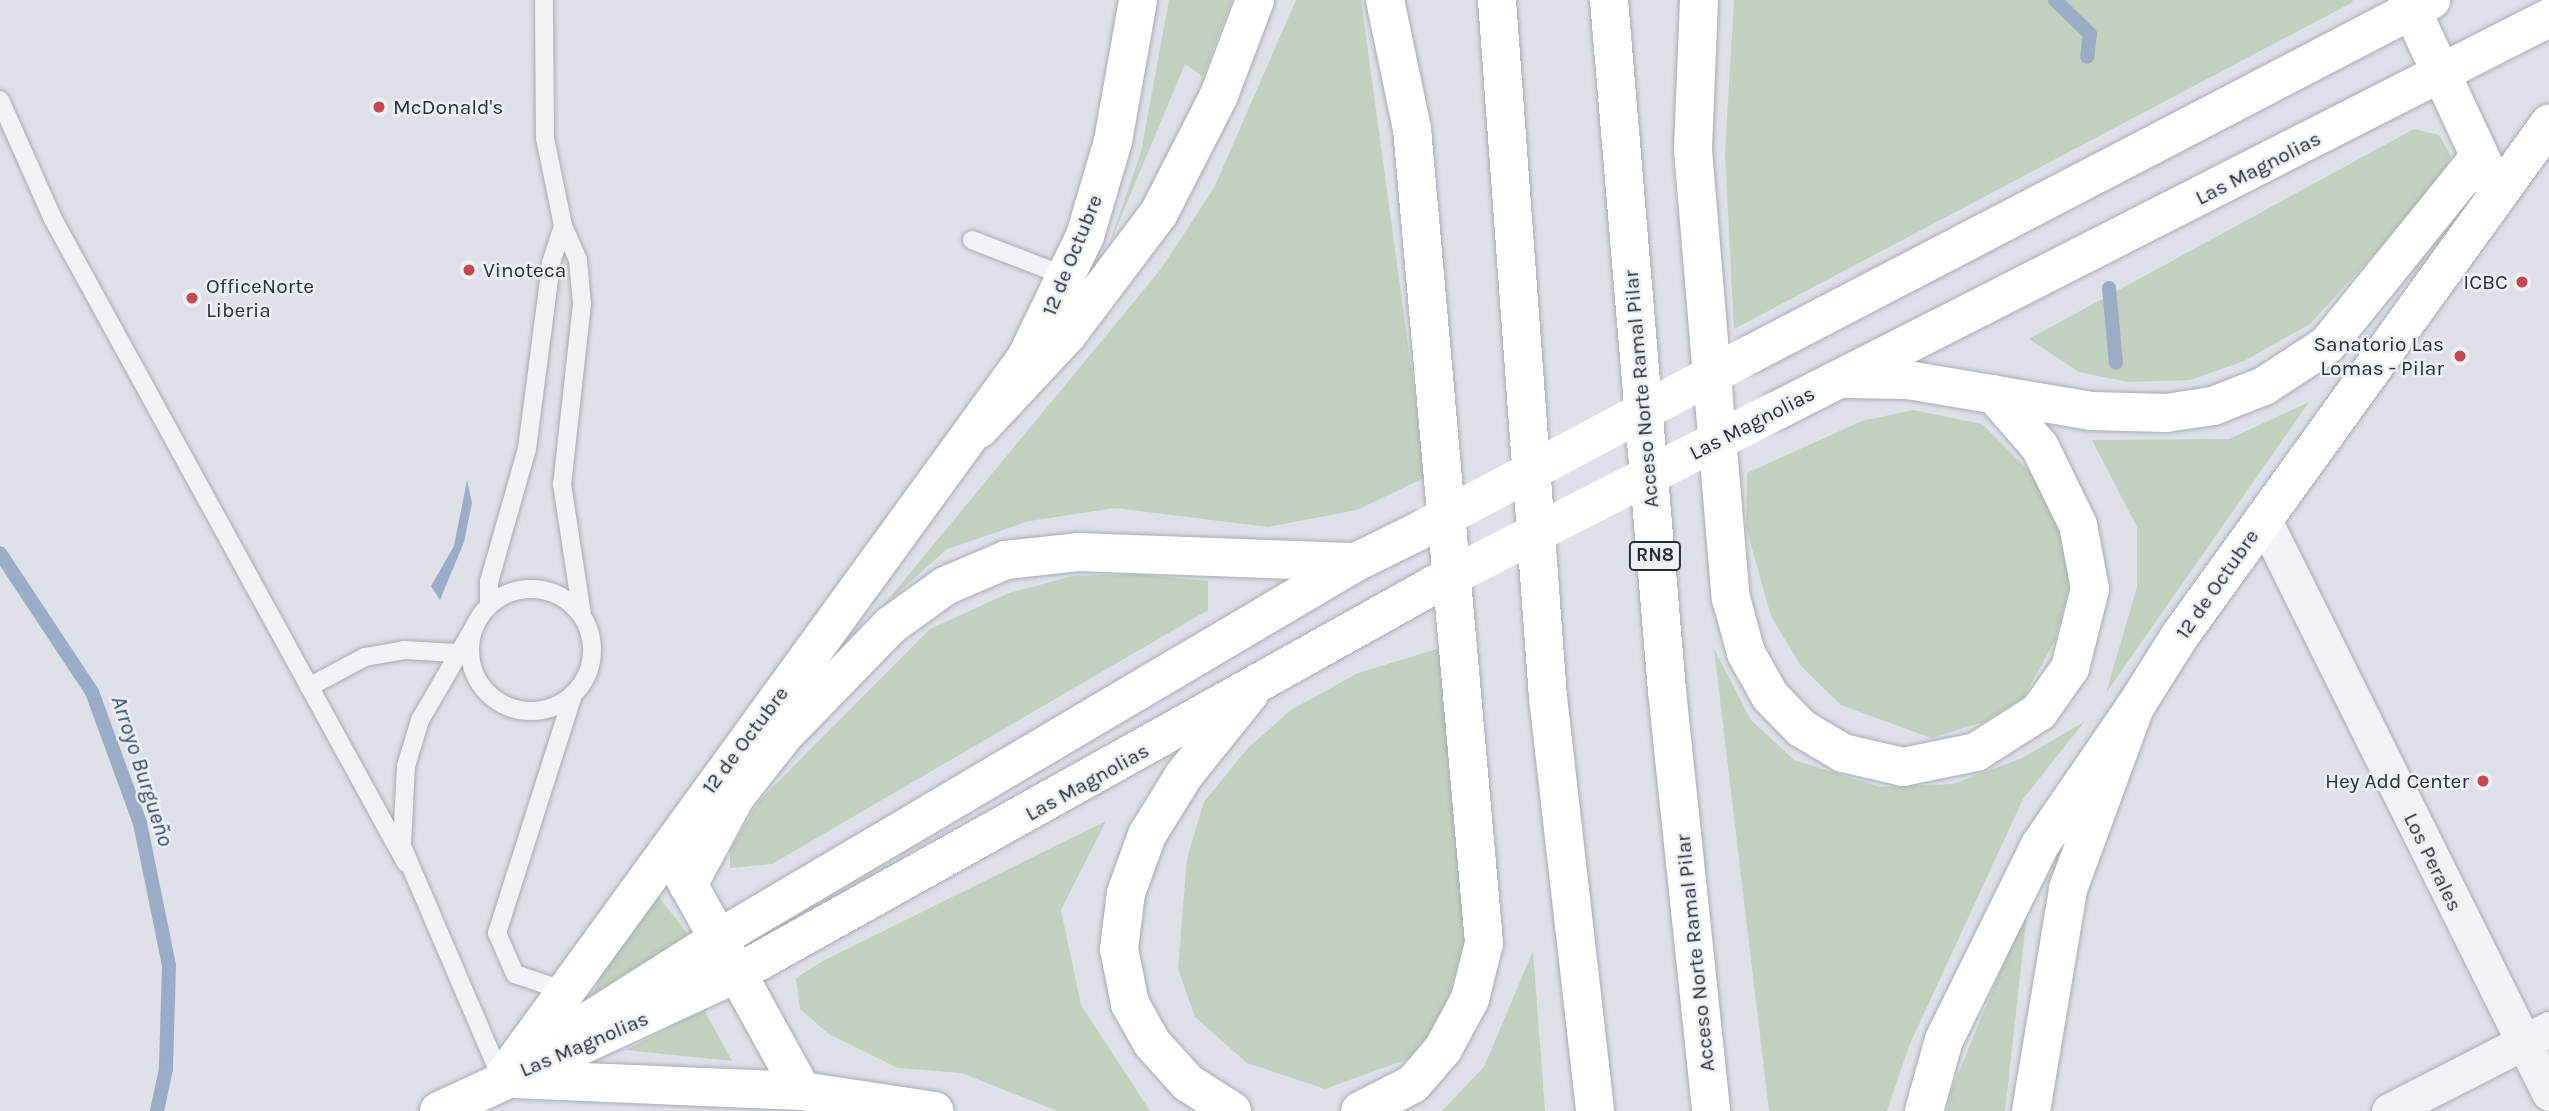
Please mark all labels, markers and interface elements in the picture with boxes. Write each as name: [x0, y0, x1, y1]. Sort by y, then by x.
place label: McDonald's: [393, 94, 503, 120]
marker: McDonald's: [371, 99, 387, 115]
street label: Las Magnolias: [2191, 126, 2325, 210]
street label: 12 de Octubre: [1036, 191, 1108, 319]
place label: Vinoteca: [483, 257, 566, 283]
marker: Vinoteca: [461, 262, 477, 278]
street label: Acceso Norte Ramal Pilar: [1618, 269, 1664, 509]
place label: ICBC: [2463, 269, 2508, 295]
place label: OfficeNorte Liberia: [206, 273, 314, 323]
marker: ICBC: [2514, 274, 2530, 290]
marker: OfficeNorte Liberia: [184, 290, 200, 306]
place label: Sanatorio Las Lomas - Pilar: [2313, 331, 2444, 381]
marker: Sanatorio Las Lomas - Pilar: [2450, 346, 2470, 366]
street label: Las Magnolias: [1685, 381, 1819, 465]
street label: 12 de Octubre: [2170, 524, 2264, 644]
road number: RN8: [1629, 540, 1681, 572]
street label: 12 de Octubre: [696, 681, 794, 799]
water label: Arroyo Burgueño: [105, 692, 179, 850]
street label: Las Magnolias: [1021, 738, 1153, 826]
place label: Hey Add Center: [2325, 768, 2469, 794]
marker: Hey Add Center: [2475, 773, 2491, 789]
street label: Los Perales: [2398, 809, 2468, 915]
street label: Acceso Norte Ramal Pilar: [1670, 833, 1720, 1073]
street label: Las Magnolias: [516, 1006, 652, 1082]

